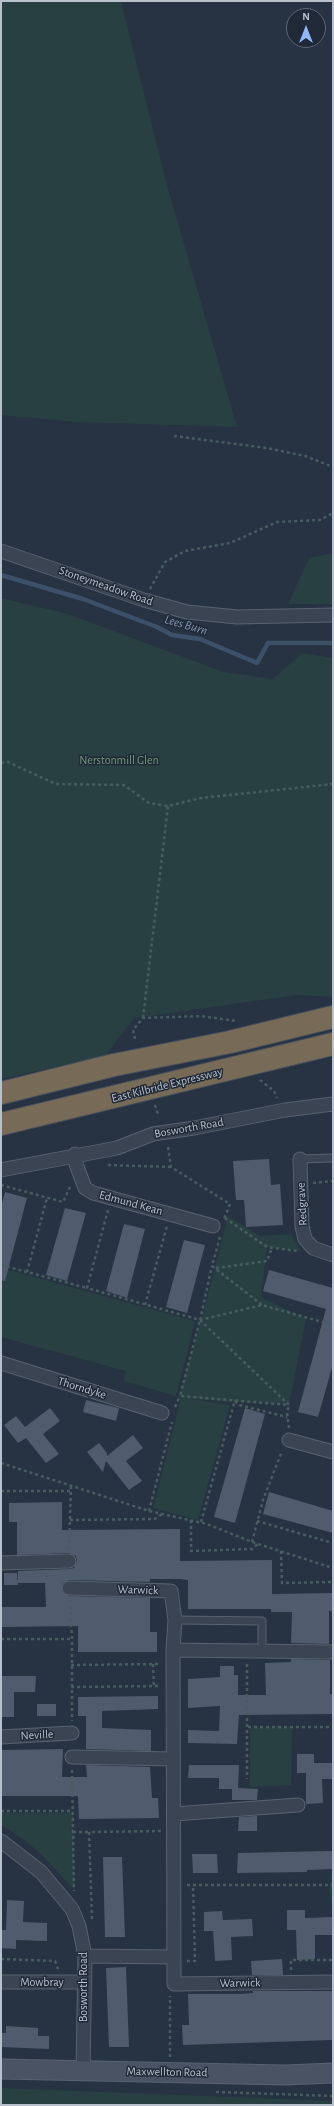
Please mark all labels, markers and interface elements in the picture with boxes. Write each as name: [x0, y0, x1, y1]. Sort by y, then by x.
north arrow: [286, 8, 326, 48]
text: N: [302, 11, 310, 22]
street label: Stoneymeadow Road: [57, 563, 155, 609]
water label: Lees Burn: [163, 611, 209, 639]
park label: Nerstonmill Glen: [79, 753, 159, 767]
street label: East Kilbride Expressway: [110, 1064, 224, 1106]
street label: Bosworth Road: [153, 1115, 225, 1141]
street label: Redgrave: [294, 1182, 310, 1226]
street label: Edmund Kean: [98, 1188, 164, 1218]
street label: Thorndyke: [56, 1374, 108, 1402]
street label: Warwick: [117, 1582, 159, 1598]
street label: Neville: [20, 1727, 54, 1743]
street label: Bosworth Road: [76, 1952, 90, 2022]
street label: Mowbray: [20, 1975, 64, 1989]
street label: Warwick: [220, 1975, 260, 1991]
street label: Maxwellton Road: [126, 2064, 208, 2080]

